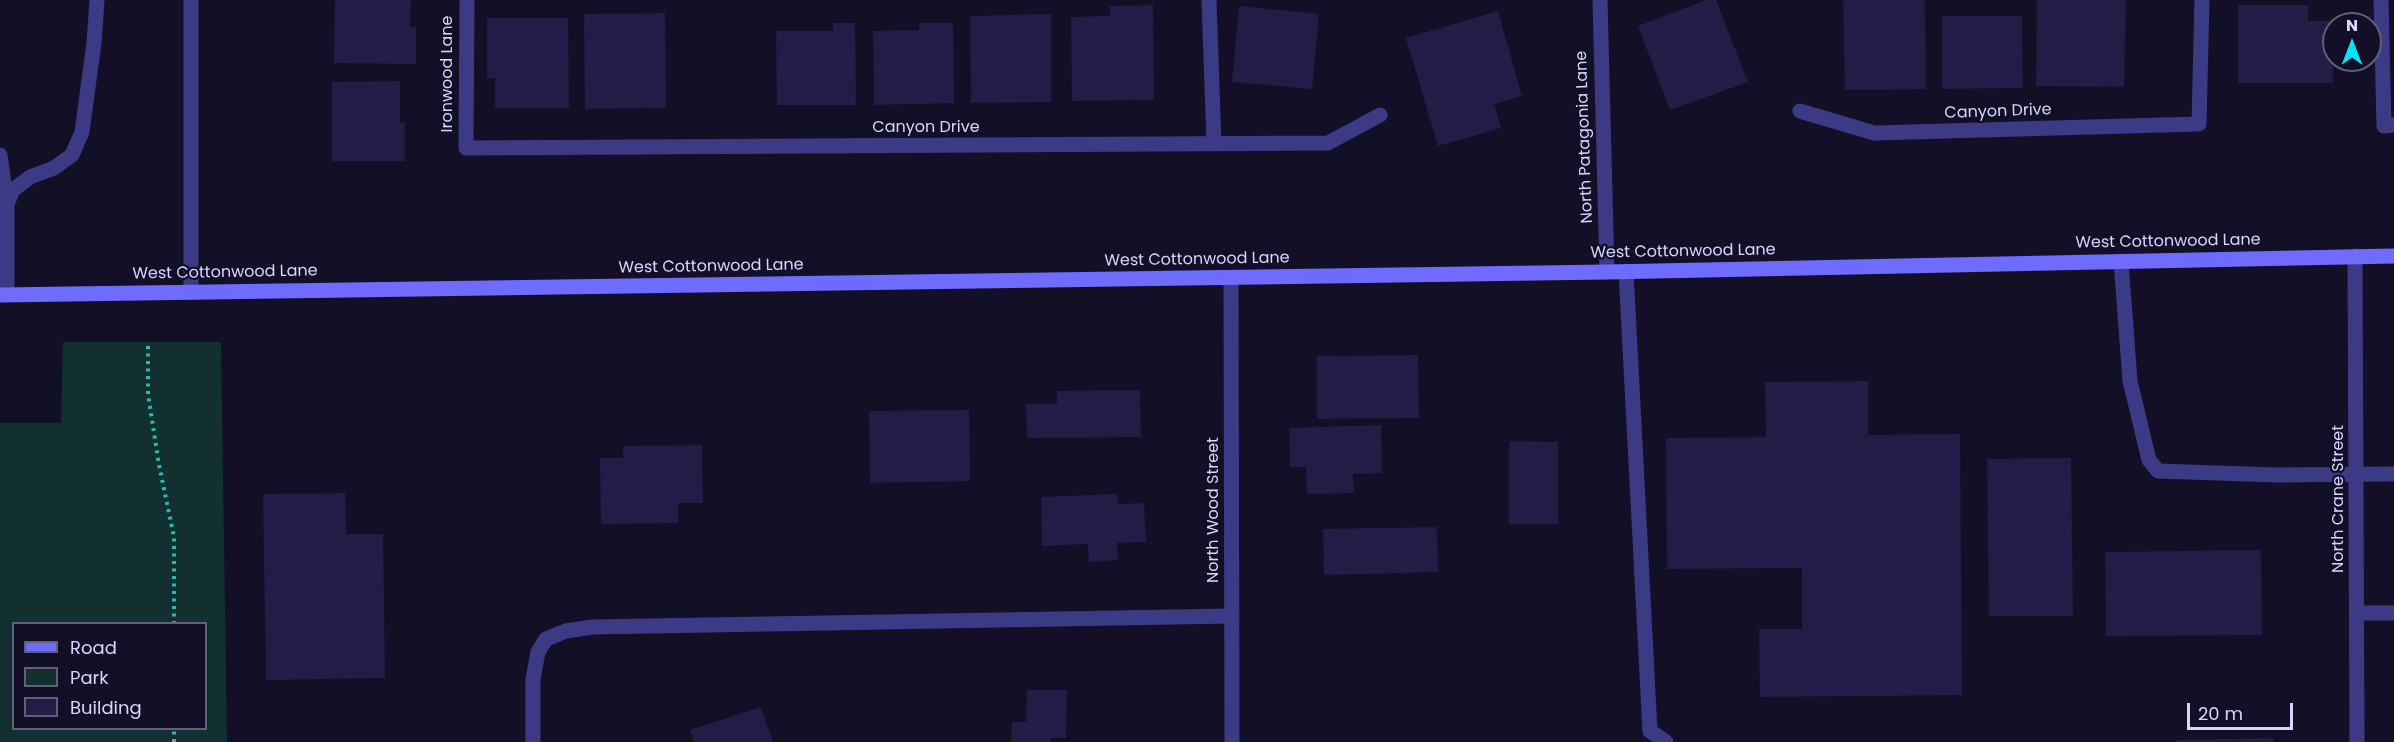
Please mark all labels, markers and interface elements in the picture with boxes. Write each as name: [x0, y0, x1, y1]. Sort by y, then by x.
north arrow: [2322, 12, 2382, 72]
text: N: [2346, 14, 2358, 37]
street label: Ironwood Lane: [438, 16, 458, 132]
street label: North Patagonia Lane: [1572, 50, 1598, 224]
street label: Canyon Drive: [1944, 101, 2052, 123]
street label: Canyon Drive: [872, 118, 980, 138]
street label: West Cottonwood Lane: [2075, 231, 2261, 253]
street label: West Cottonwood Lane: [1590, 241, 1776, 263]
street label: West Cottonwood Lane: [1104, 249, 1290, 271]
street label: West Cottonwood Lane: [618, 256, 804, 278]
street label: West Cottonwood Lane: [132, 262, 318, 284]
street label: North Crane Street: [2329, 425, 2349, 573]
street label: North Wood Street: [1204, 437, 1224, 583]
legend: [12, 622, 207, 730]
text: Road: [70, 635, 117, 660]
text: Park: [70, 665, 109, 690]
scale bar: [2190, 691, 2296, 729]
text: Building: [70, 695, 142, 720]
text: 20 m: [2198, 701, 2243, 726]

